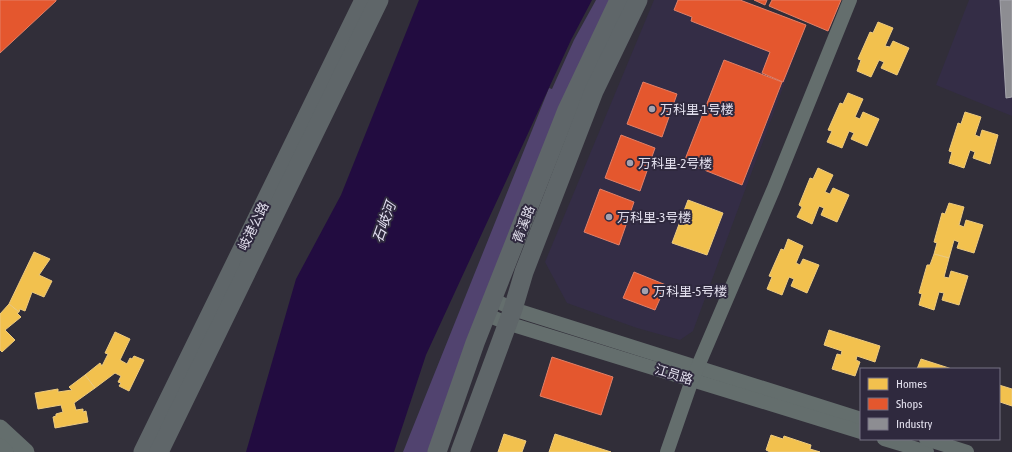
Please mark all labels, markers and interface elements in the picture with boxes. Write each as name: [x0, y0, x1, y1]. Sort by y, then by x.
place label: 万科里-1号楼: [660, 102, 734, 117]
marker: 万科里-1号楼: [647, 104, 657, 114]
place label: 万科里-2号楼: [638, 156, 712, 171]
marker: 万科里-2号楼: [625, 158, 635, 168]
water label: 石岐河: [369, 197, 400, 244]
street label: 岐港公路: [235, 200, 272, 253]
street label: 青溪路: [509, 203, 537, 245]
place label: 万科里-3号楼: [617, 210, 691, 225]
marker: 万科里-3号楼: [604, 212, 614, 222]
place label: 万科里-5号楼: [653, 284, 727, 299]
marker: 万科里-5号楼: [640, 286, 650, 296]
street label: 江员路: [653, 362, 695, 387]
legend: [860, 368, 1000, 440]
text: Homes: [896, 377, 927, 391]
text: Shops: [896, 397, 922, 411]
text: Industry: [896, 417, 933, 431]

